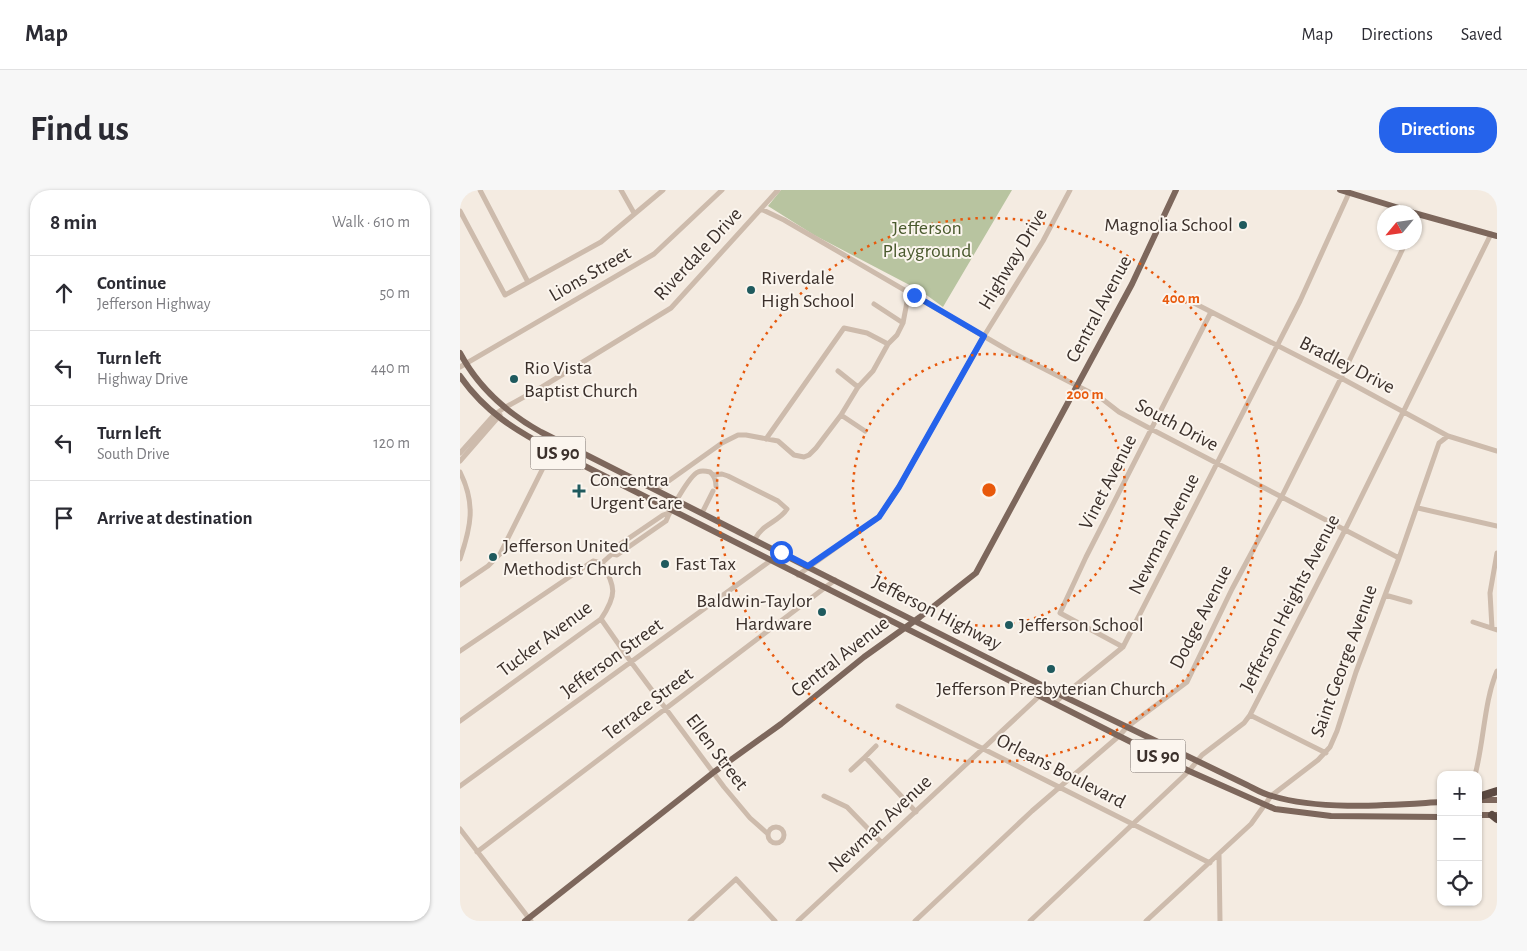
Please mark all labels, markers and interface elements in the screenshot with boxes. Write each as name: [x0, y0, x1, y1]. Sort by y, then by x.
text: Map: [25, 22, 68, 46]
text: Map: [1302, 26, 1333, 44]
text: Directions: [1361, 26, 1433, 44]
text: Saved: [1461, 26, 1502, 44]
button: Directions: [1379, 107, 1497, 153]
text: Find us: [30, 112, 129, 147]
street label: Riverdale Drive: [650, 204, 746, 304]
street label: Highway Drive: [975, 205, 1051, 313]
north arrow: [1377, 205, 1422, 250]
text: 8 min: [50, 212, 97, 233]
text: Walk · 610 m: [332, 214, 410, 230]
place label: Magnolia School: [1104, 215, 1233, 235]
park label: Jefferson Playground: [882, 218, 972, 261]
marker: Magnolia School: [1237, 219, 1249, 231]
street label: Lions Street: [546, 242, 635, 305]
street label: Central Avenue: [1062, 252, 1136, 366]
place label: Riverdale High School: [761, 268, 855, 311]
text: Continue: [97, 274, 166, 293]
icon: ahead: [50, 279, 78, 307]
marker: Riverdale High School: [745, 284, 757, 296]
route end: [903, 284, 926, 307]
text: 50 m: [379, 285, 410, 301]
text: 400 m: [1162, 291, 1200, 306]
text: Jefferson Highway: [97, 296, 211, 312]
street label: Bradley Drive: [1296, 332, 1398, 398]
text: Turn left: [97, 349, 161, 368]
icon: left: [50, 354, 78, 382]
place label: Rio Vista Baptist Church: [524, 358, 638, 401]
text: 440 m: [371, 360, 410, 376]
text: Highway Drive: [97, 371, 188, 387]
marker: Rio Vista Baptist Church: [508, 373, 520, 385]
text: 200 m: [1066, 387, 1104, 402]
street label: South Drive: [1132, 395, 1222, 455]
text: Turn left: [97, 424, 161, 443]
icon: left: [50, 429, 78, 457]
street label: Vinet Avenue: [1076, 431, 1140, 533]
text: 120 m: [373, 435, 410, 451]
road number: US 90: [530, 437, 586, 470]
text: South Drive: [97, 446, 170, 462]
place label: Concentra Urgent Care: [590, 470, 683, 513]
street label: Newman Avenue: [1125, 470, 1203, 598]
centre of rings: [980, 481, 998, 499]
marker: Concentra Urgent Care: [572, 484, 586, 498]
icon: arrive: [50, 504, 78, 532]
text: Arrive at destination: [97, 509, 253, 528]
street label: Jefferson Heights Avenue: [1237, 511, 1343, 695]
place label: Jefferson United Methodist Church: [503, 536, 642, 579]
route start: [770, 541, 793, 564]
marker: Jefferson United Methodist Church: [487, 551, 499, 563]
place label: Fast Tax: [675, 554, 736, 574]
marker: Fast Tax: [659, 558, 671, 570]
street label: Dodge Avenue: [1166, 562, 1236, 672]
street label: Jefferson Highway: [869, 572, 1005, 654]
street label: Saint George Avenue: [1307, 582, 1381, 740]
place label: Baldwin-Taylor Hardware: [696, 591, 813, 634]
street label: Tucker Avenue: [494, 597, 596, 681]
marker: Baldwin-Taylor Hardware: [816, 606, 828, 618]
street label: Central Avenue: [787, 613, 893, 701]
street label: Jefferson Street: [558, 614, 667, 701]
place label: Jefferson School: [1019, 615, 1144, 635]
marker: Jefferson School: [1003, 619, 1015, 631]
street label: Terrace Street: [599, 663, 697, 744]
marker: Jefferson Presbyterian Church: [1045, 663, 1057, 675]
place label: Jefferson Presbyterian Church: [936, 679, 1166, 699]
street label: Ellen Street: [682, 710, 752, 794]
street label: Orleans Boulevard: [993, 730, 1129, 812]
road number: US 90: [1130, 740, 1186, 772]
street label: Newman Avenue: [825, 771, 935, 877]
map controls: [1437, 771, 1482, 906]
button: +: [1437, 771, 1482, 816]
button: −: [1437, 816, 1482, 861]
button: locate: [1437, 861, 1482, 906]

